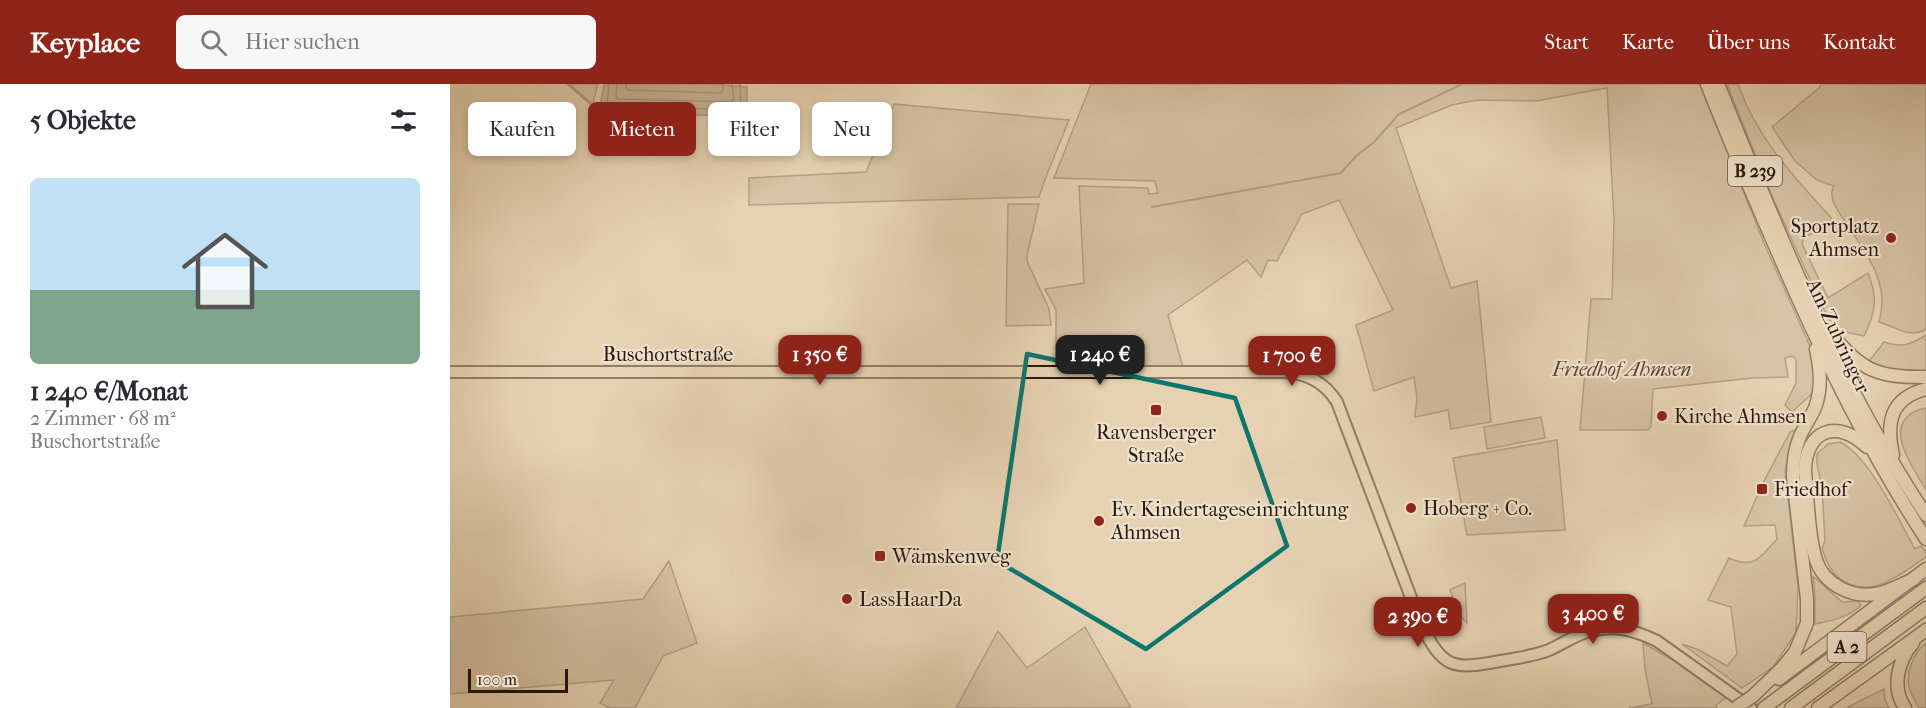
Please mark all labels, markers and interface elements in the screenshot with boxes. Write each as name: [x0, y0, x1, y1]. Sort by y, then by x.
search box: [176, 15, 596, 69]
text: Keyplace: [30, 26, 140, 59]
icon: search: [197, 26, 230, 59]
text: Hier suchen: [245, 29, 360, 55]
text: Start: [1544, 30, 1589, 54]
text: Karte: [1622, 30, 1674, 54]
text: Über uns: [1707, 30, 1790, 54]
text: Kontakt: [1823, 30, 1896, 54]
chip: Kaufen: [468, 102, 576, 156]
chip: Mieten: [588, 102, 696, 156]
chip: Filter: [708, 102, 800, 156]
chip: Neu: [812, 102, 892, 156]
icon: filters: [387, 104, 420, 137]
text: 5 Objekte: [30, 105, 136, 136]
road number: B 239: [1728, 156, 1782, 186]
place label: Sportplatz Ahmsen: [1791, 215, 1879, 261]
icon: home: [171, 217, 279, 325]
marker: Sportplatz Ahmsen: [1884, 231, 1898, 245]
street label: Am Zubringer: [1801, 274, 1875, 398]
pin: 1 350 €: [765, 335, 875, 386]
pin: 1 240 €: [1045, 335, 1155, 386]
pin: 1 700 €: [1237, 336, 1347, 387]
street label: Buschortstraße: [603, 343, 733, 366]
text: 1 350 €: [792, 343, 848, 366]
text: 1 240 €: [1070, 343, 1130, 366]
text: 1 700 €: [1262, 344, 1322, 367]
park label: Friedhof Ahmsen: [1551, 358, 1692, 381]
text: 1 240 €/Monat: [30, 376, 188, 407]
marker: Ravensberger Straße: [1149, 403, 1163, 417]
place label: Kirche Ahmsen: [1674, 405, 1807, 428]
text: 2 Zimmer · 68 m²: [30, 407, 176, 430]
marker: Kirche Ahmsen: [1655, 409, 1669, 423]
place label: Ravensberger Straße: [1096, 421, 1217, 467]
text: Buschortstraße: [30, 430, 160, 453]
place label: Friedhof: [1774, 478, 1852, 501]
marker: Friedhof: [1755, 482, 1769, 496]
place label: Hoberg + Co.: [1423, 497, 1532, 520]
place label: Ev. Kindertageseinrichtung Ahmsen: [1110, 498, 1349, 544]
marker: Hoberg + Co.: [1404, 501, 1418, 515]
marker: Ev. Kindertageseinrichtung Ahmsen: [1092, 514, 1106, 528]
place label: Wämskenweg: [891, 545, 1011, 568]
marker: Wämskenweg: [873, 549, 887, 563]
place label: LassHaarDa: [859, 588, 963, 611]
marker: LassHaarDa: [840, 592, 854, 606]
pin: 3 400 €: [1538, 594, 1648, 645]
pin: 2 390 €: [1363, 597, 1473, 648]
text: 3 400 €: [1562, 602, 1624, 625]
text: 2 390 €: [1388, 605, 1448, 628]
road number: A 2: [1828, 632, 1866, 662]
scale bar: [468, 666, 568, 694]
text: 100 m: [477, 670, 517, 689]

